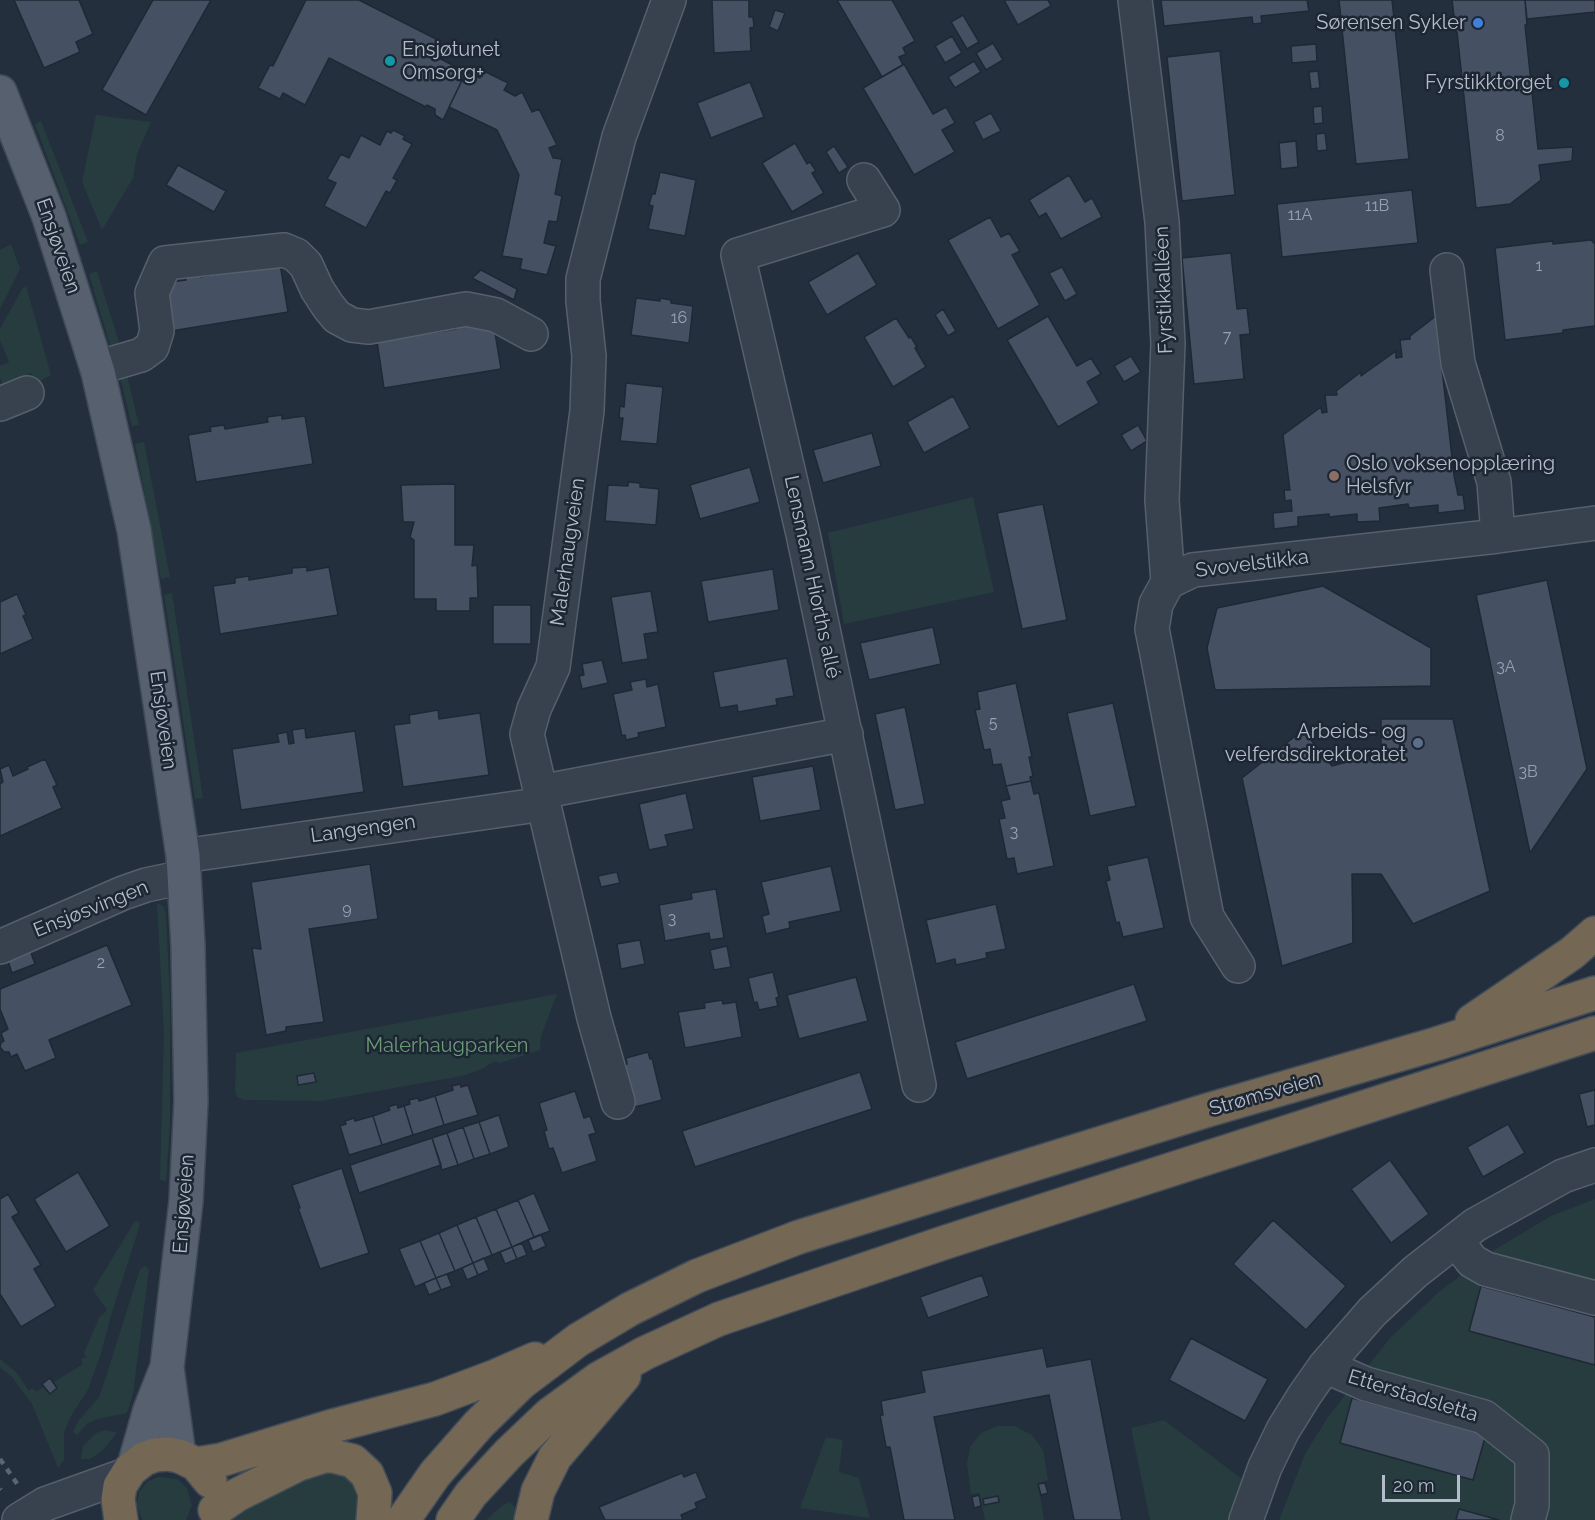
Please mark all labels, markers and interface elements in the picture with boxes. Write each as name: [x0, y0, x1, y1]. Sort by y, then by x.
place label: Sørensen Sykler: [1316, 11, 1466, 35]
marker: Sørensen Sykler: [1471, 16, 1485, 30]
place label: Ensjøtunet Omsorg+: [402, 38, 500, 85]
marker: Ensjøtunet Omsorg+: [383, 54, 397, 68]
place label: Fyrstikktorget: [1425, 71, 1552, 95]
marker: Fyrstikktorget: [1557, 76, 1571, 90]
house number: 8: [1495, 126, 1505, 146]
street label: Ensjøveien: [31, 195, 85, 297]
house number: 11B: [1365, 196, 1389, 216]
house number: 11A: [1288, 205, 1312, 225]
street label: Fyrstikkalléen: [1150, 226, 1178, 354]
house number: 1: [1536, 256, 1542, 276]
house number: 16: [671, 308, 687, 328]
house number: 7: [1223, 327, 1231, 347]
place label: Oslo voksenopplæring Helsfyr: [1346, 452, 1555, 499]
marker: Oslo voksenopplæring Helsfyr: [1327, 469, 1341, 483]
street label: Lensmann Hiorths allé: [779, 473, 845, 681]
street label: Malerhaugveien: [546, 476, 590, 628]
street label: Svovelstikka: [1194, 545, 1310, 583]
house number: 3A: [1496, 657, 1516, 677]
street label: Ensjøveien: [144, 669, 182, 771]
house number: 5: [989, 713, 997, 733]
place label: Arbeids- og velferdsdirektoratet: [1225, 720, 1406, 767]
marker: Arbeids- og velferdsdirektoratet: [1411, 736, 1425, 750]
house number: 3B: [1518, 762, 1538, 782]
street label: Langengen: [309, 810, 417, 848]
house number: 3: [1010, 822, 1018, 842]
street label: Ensjøsvingen: [30, 875, 152, 943]
house number: 9: [342, 899, 352, 919]
house number: 3: [668, 909, 676, 929]
house number: 2: [97, 953, 105, 973]
park label: Malerhaugparken: [365, 1034, 529, 1058]
street label: Strømsveien: [1206, 1067, 1324, 1121]
street label: Ensjøveien: [169, 1154, 199, 1254]
street label: Etterstadsletta: [1345, 1365, 1481, 1427]
scale bar: [1385, 1463, 1463, 1501]
text: 20 m: [1393, 1475, 1435, 1496]

